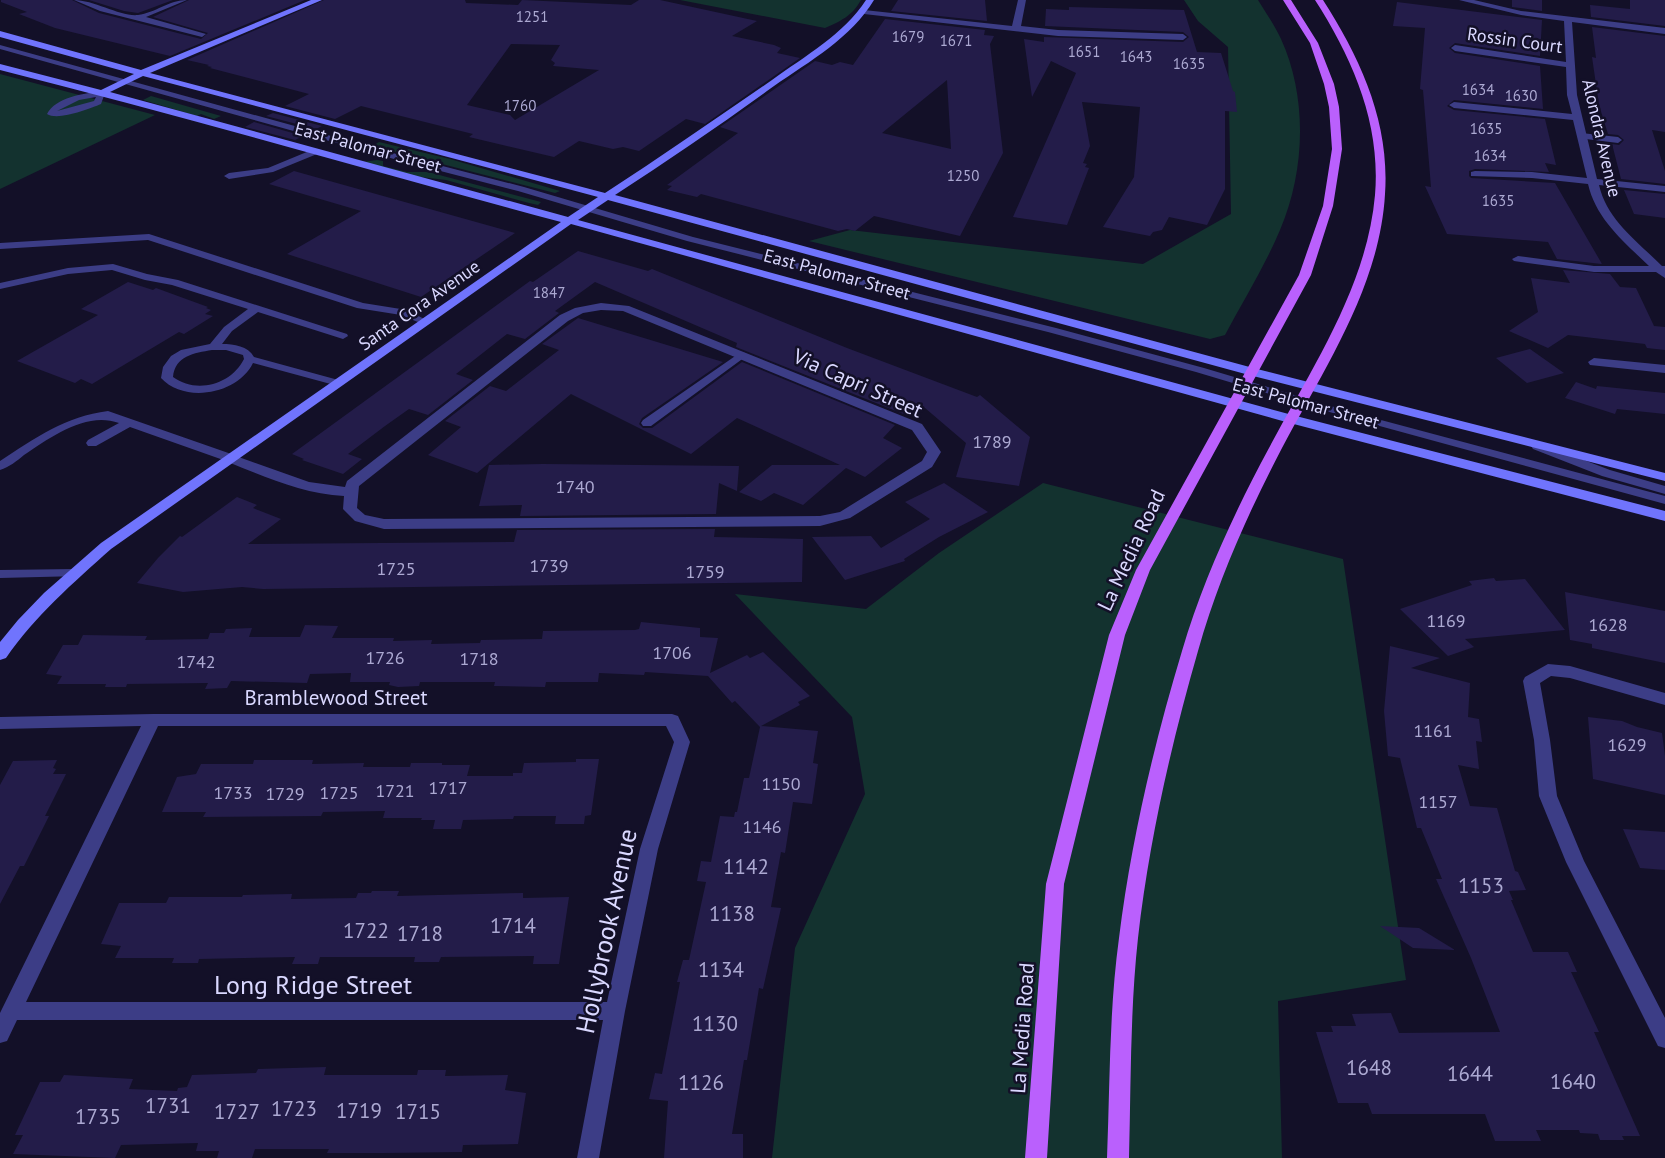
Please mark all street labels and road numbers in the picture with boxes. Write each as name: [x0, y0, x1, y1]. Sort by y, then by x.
street label: Rossin Court: [1466, 22, 1564, 58]
street label: Alondra Avenue: [1577, 77, 1627, 199]
street label: East Palomar Street: [292, 116, 444, 178]
street label: East Palomar Street: [761, 243, 913, 305]
street label: Santa Cora Avenue: [354, 255, 484, 355]
street label: Via Capri Street: [788, 342, 927, 424]
street label: East Palomar Street: [1230, 372, 1382, 434]
street label: La Media Road: [1091, 485, 1171, 615]
street label: Bramblewood Street: [244, 684, 428, 711]
street label: Hollybrook Avenue: [568, 826, 644, 1036]
street label: La Media Road: [1004, 962, 1040, 1094]
street label: Long Ridge Street: [214, 968, 412, 1001]

